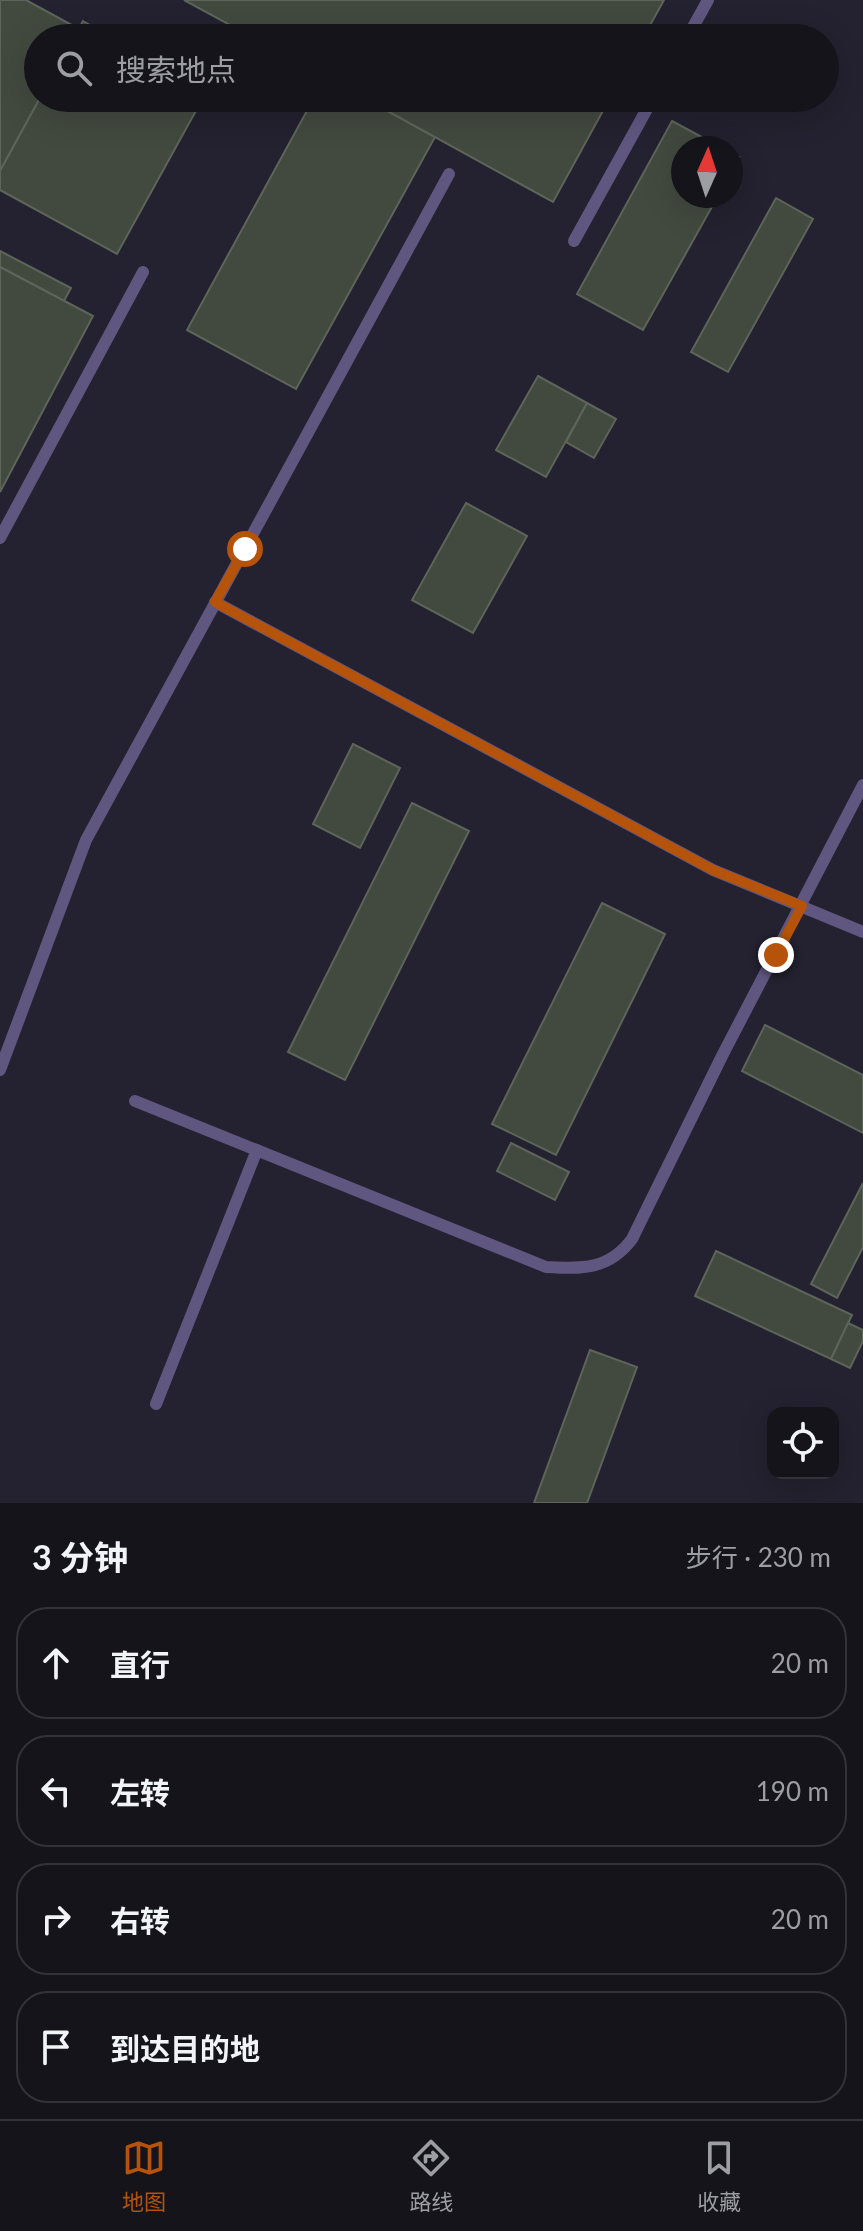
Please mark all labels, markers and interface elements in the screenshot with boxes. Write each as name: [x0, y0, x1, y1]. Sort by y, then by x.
search box: [24, 24, 839, 112]
icon: search: [52, 46, 96, 90]
text: 搜索地点: [116, 51, 236, 87]
north arrow: [671, 136, 743, 208]
route start: [227, 531, 263, 567]
route end: [758, 937, 794, 973]
map controls: [767, 1407, 839, 1479]
button: locate: [767, 1407, 839, 1479]
text: 3 分钟: [32, 1536, 128, 1577]
text: 步行 · 230 m: [686, 1541, 831, 1573]
icon: ahead: [34, 1641, 78, 1685]
text: 直行: [110, 1646, 170, 1682]
text: 20 m: [771, 1647, 829, 1679]
icon: left: [34, 1769, 78, 1813]
text: 左转: [110, 1774, 170, 1810]
text: 190 m: [756, 1775, 829, 1807]
icon: right: [34, 1897, 78, 1941]
text: 右转: [110, 1902, 170, 1938]
text: 20 m: [771, 1903, 829, 1935]
icon: arrive: [34, 2025, 78, 2069]
text: 到达目的地: [110, 2030, 260, 2066]
tab: 地图: [122, 2136, 166, 2216]
tab: 路线: [409, 2136, 453, 2216]
tab: 收藏: [697, 2136, 741, 2216]

